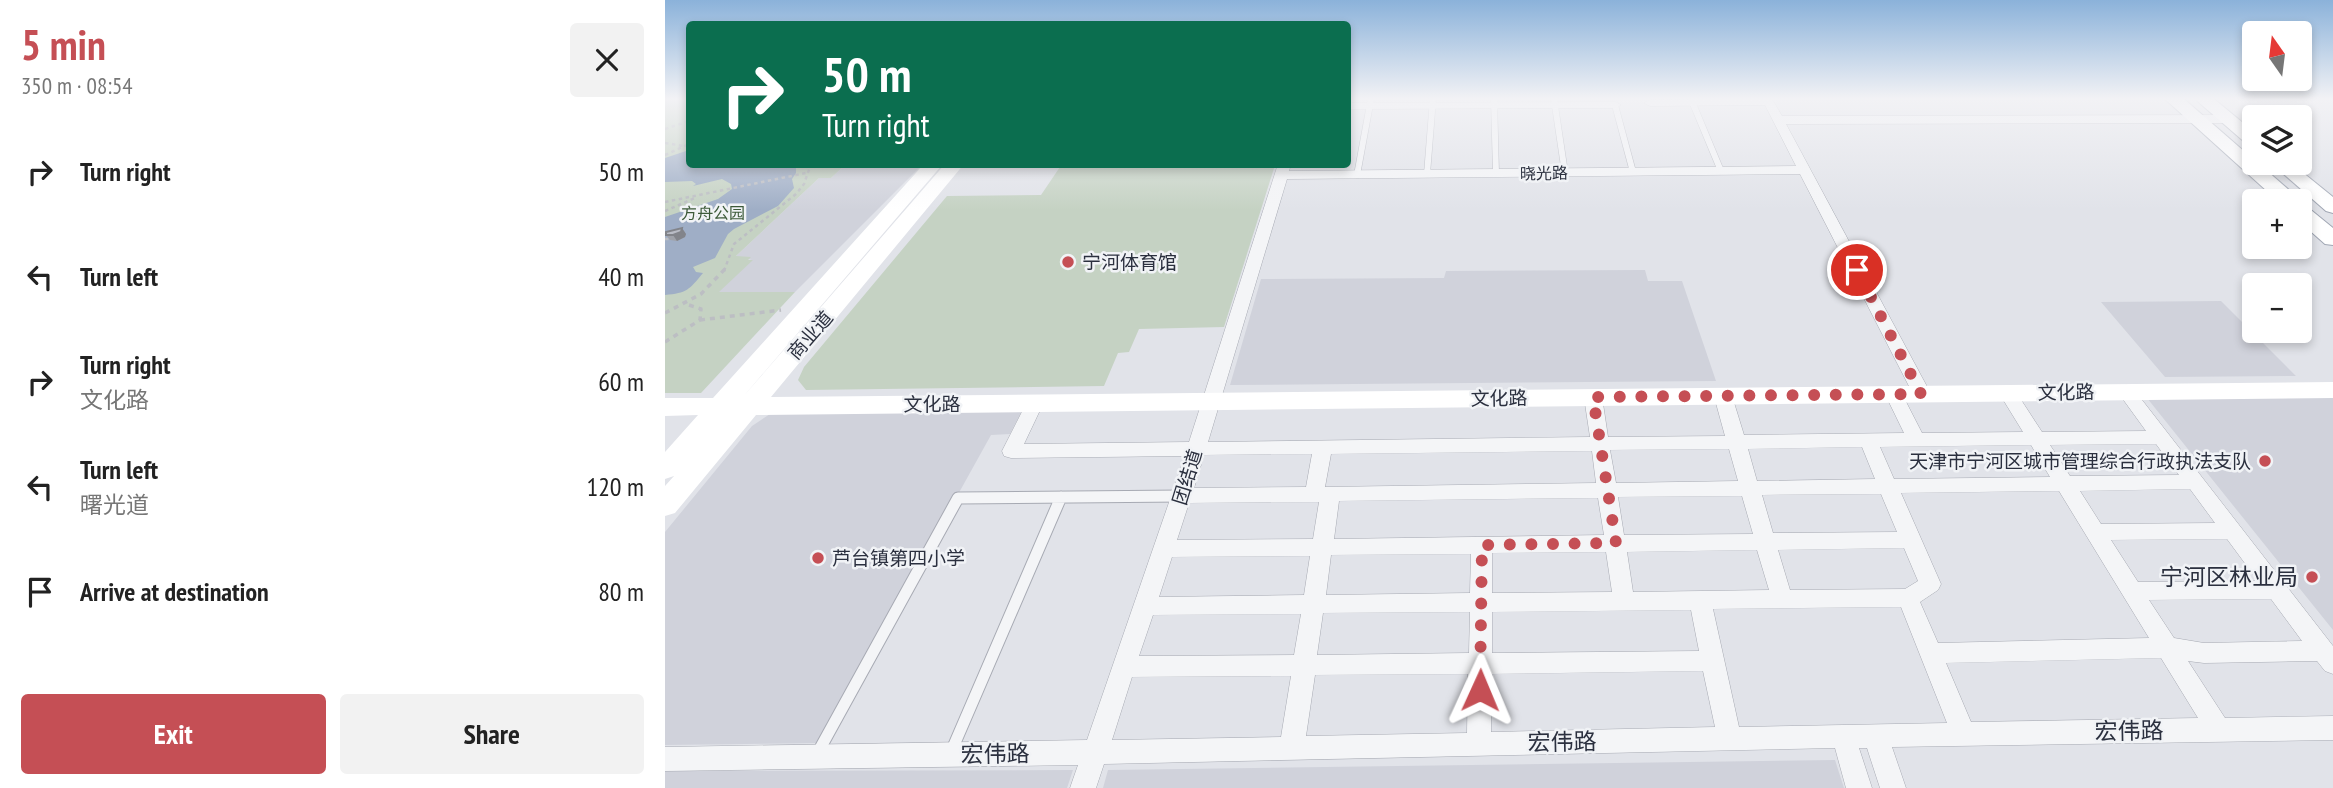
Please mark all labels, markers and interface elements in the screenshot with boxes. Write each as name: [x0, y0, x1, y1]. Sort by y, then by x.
text: 5 min: [21, 17, 106, 72]
north arrow: [2242, 21, 2312, 91]
map controls: [2242, 21, 2312, 343]
button: close: [570, 23, 644, 97]
text: 50 m: [822, 42, 911, 106]
icon: right: [707, 49, 798, 140]
text: 350 m · 08:54: [21, 71, 133, 100]
text: Turn right: [822, 104, 930, 146]
button: layers: [2242, 105, 2312, 175]
icon: right: [21, 153, 59, 191]
text: Turn right: [80, 155, 171, 188]
text: 50 m: [598, 155, 644, 188]
street label: 晓光路: [1520, 163, 1568, 183]
button: +: [2242, 189, 2312, 259]
park label: 方舟公园: [681, 203, 745, 223]
pin: [1827, 240, 1887, 300]
place label: 宁河体育馆: [1082, 250, 1177, 274]
icon: arrive: [1838, 251, 1876, 289]
marker: 宁河体育馆: [1060, 254, 1076, 270]
icon: left: [21, 258, 59, 296]
text: Turn left: [80, 260, 158, 293]
text: 40 m: [598, 260, 644, 293]
button: −: [2242, 273, 2312, 343]
street label: 商业道: [782, 306, 838, 364]
text: Turn right: [80, 348, 171, 381]
icon: right: [21, 363, 59, 401]
text: 60 m: [598, 365, 644, 398]
street label: 文化路: [2037, 380, 2095, 404]
text: 文化路: [80, 385, 149, 414]
street label: 文化路: [1470, 386, 1528, 410]
street label: 文化路: [903, 392, 961, 416]
street label: 团结道: [1167, 446, 1207, 508]
place label: 天津市宁河区城市管理综合行政执法支队: [1909, 449, 2251, 473]
text: Turn left: [80, 453, 158, 486]
marker: 天津市宁河区城市管理综合行政执法支队: [2257, 453, 2273, 469]
icon: left: [21, 468, 59, 506]
text: 120 m: [586, 470, 644, 503]
text: 曙光道: [80, 490, 149, 519]
place label: 芦台镇第四小学: [832, 546, 965, 570]
marker: 芦台镇第四小学: [810, 550, 826, 566]
place label: 宁河区林业局: [2160, 562, 2298, 591]
marker: 宁河区林业局: [2304, 569, 2320, 585]
icon: arrive: [21, 573, 59, 611]
text: Arrive at destination: [80, 575, 269, 608]
text: 80 m: [598, 575, 644, 608]
position arrow: [1443, 653, 1517, 727]
button: Exit: [21, 694, 326, 774]
button: Share: [340, 694, 644, 774]
street label: 宏伟路: [2094, 715, 2164, 746]
street label: 宏伟路: [1527, 726, 1597, 757]
street label: 宏伟路: [960, 738, 1030, 769]

